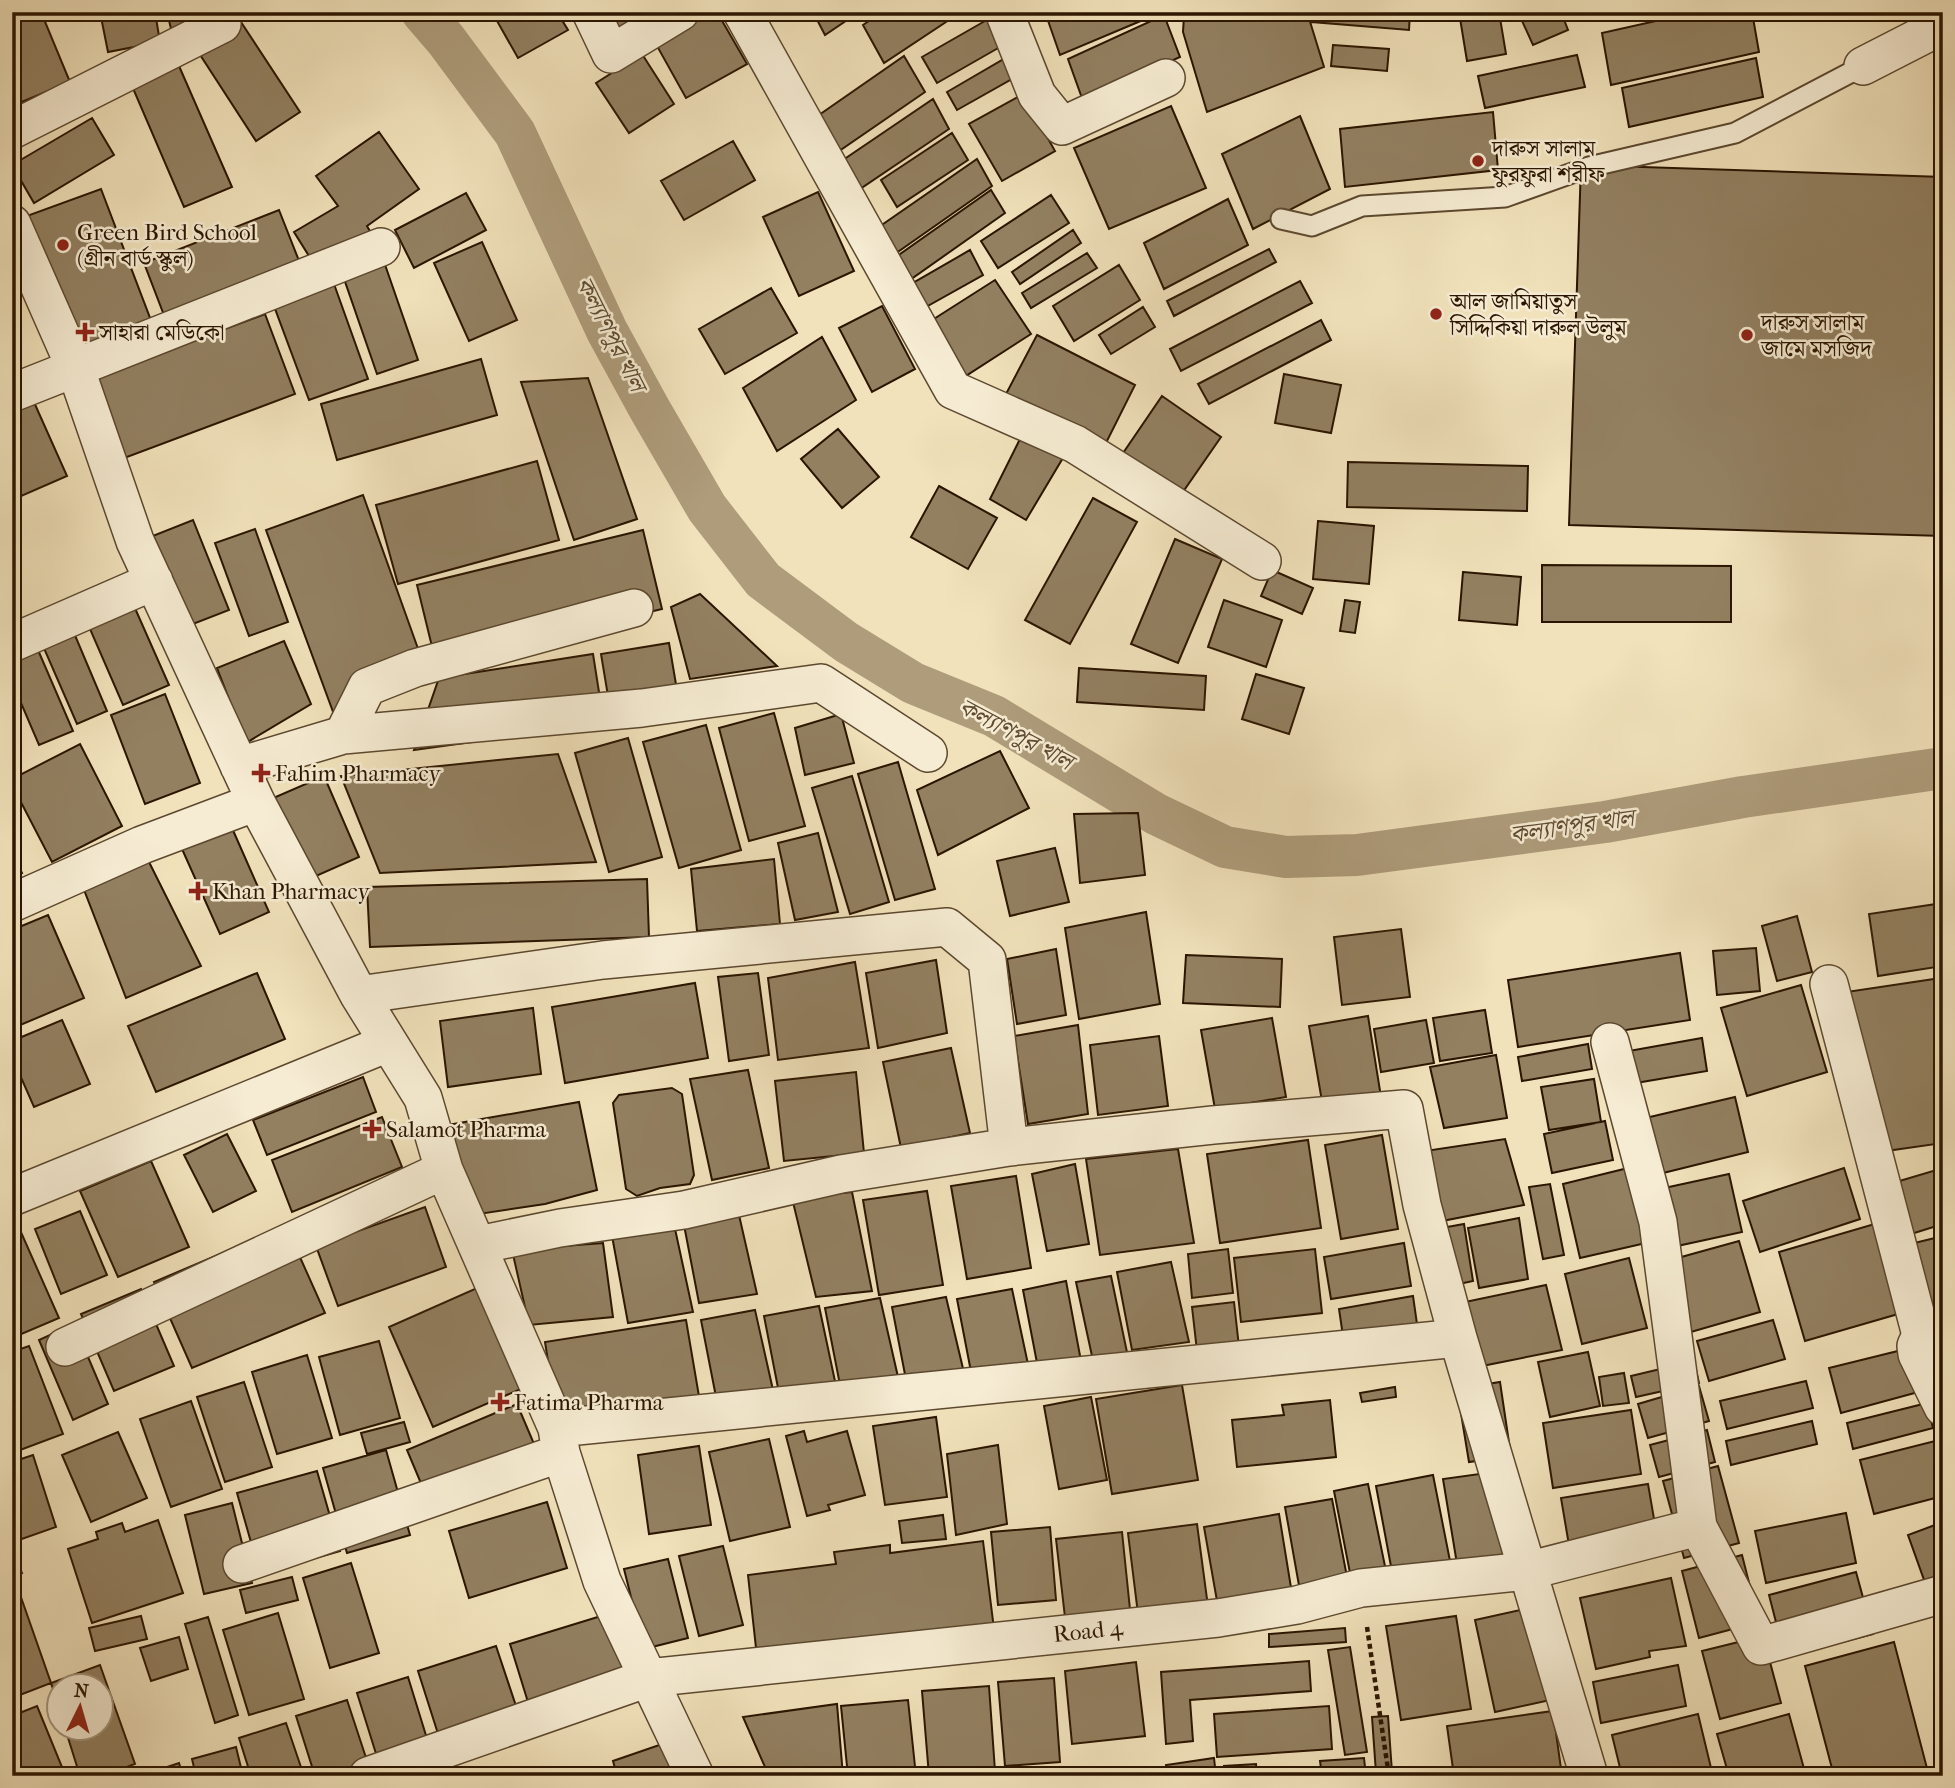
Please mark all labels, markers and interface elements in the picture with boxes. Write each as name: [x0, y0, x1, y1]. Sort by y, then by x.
place label: দারুস সালাম ফুরফুরা শরীফ: [1491, 135, 1605, 188]
marker: দারুস সালাম ফুরফুরা শরীফ: [1470, 153, 1486, 169]
place label: Green Bird School (গ্রীন বার্ড স্কুল): [77, 219, 258, 272]
marker: Green Bird School (গ্রীন বার্ড স্কুল): [55, 237, 71, 253]
water label: কল্যাণপুর খাল: [570, 272, 654, 399]
place label: আল জামিয়াতুস সিদ্দিকিয়া দারুল উলুম: [1449, 288, 1628, 341]
marker: আল জামিয়াতুস সিদ্দিকিয়া দারুল উলুম: [1428, 306, 1444, 322]
place label: দারুস সালাম জামে মসজিদ: [1760, 309, 1873, 362]
place label: সাহারা মেডিকো: [98, 319, 225, 346]
marker: সাহারা মেডিকো: [77, 324, 93, 340]
marker: দারুস সালাম জামে মসজিদ: [1739, 327, 1755, 343]
water label: কল্যাণপুর খাল: [955, 692, 1081, 778]
place label: Fahim Pharmacy: [275, 760, 442, 787]
marker: Fahim Pharmacy: [253, 765, 269, 781]
water label: কল্যাণপুর খাল: [1508, 803, 1640, 849]
place label: Khan Pharmacy: [212, 878, 371, 905]
marker: Khan Pharmacy: [190, 883, 206, 899]
place label: Salamot Pharma: [386, 1116, 547, 1143]
marker: Salamot Pharma: [364, 1121, 380, 1137]
place label: Fatima Pharma: [514, 1389, 664, 1416]
marker: Fatima Pharma: [492, 1394, 508, 1410]
street label: Road 4: [1052, 1614, 1125, 1648]
north arrow: [46, 1672, 116, 1742]
text: N: [73, 1679, 90, 1703]

